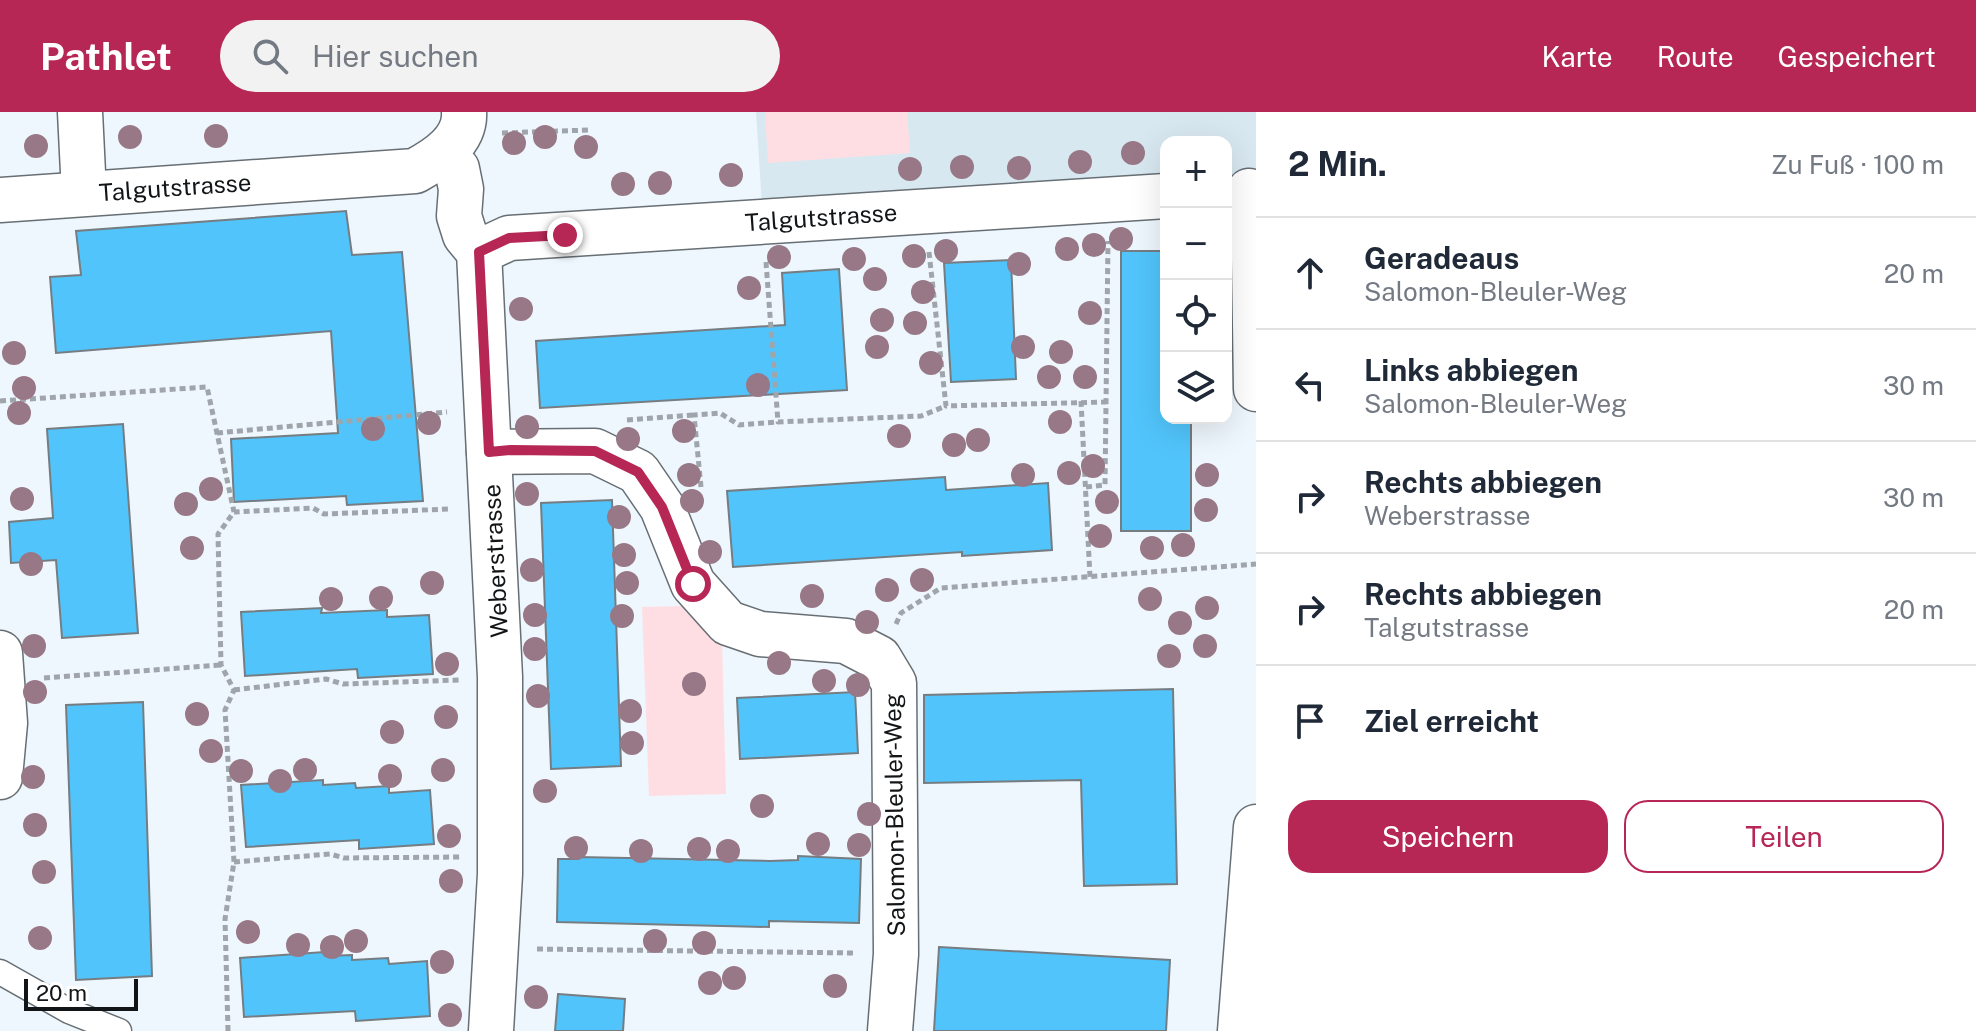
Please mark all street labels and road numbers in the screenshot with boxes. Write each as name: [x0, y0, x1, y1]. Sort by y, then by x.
street label: Talgutstrasse: [98, 168, 252, 206]
street label: Talgutstrasse: [744, 198, 898, 236]
street label: Weberstrasse: [477, 483, 513, 639]
street label: Salomon-Bleuler-Weg: [878, 693, 910, 937]

